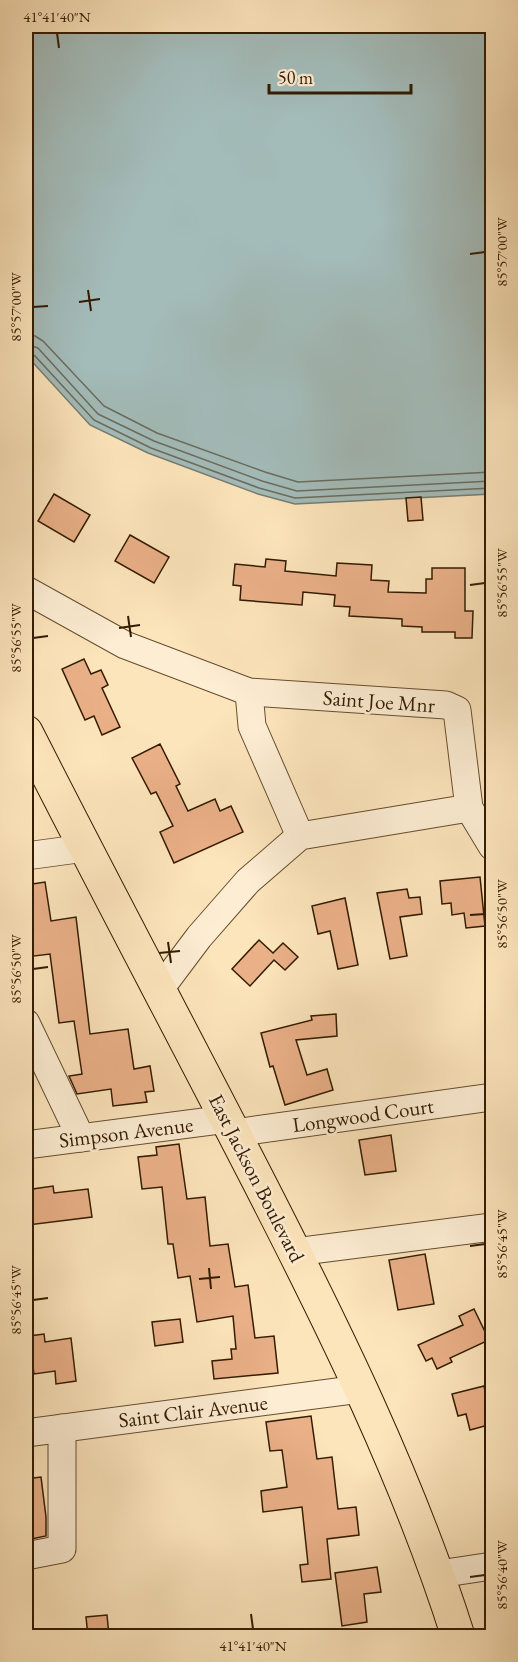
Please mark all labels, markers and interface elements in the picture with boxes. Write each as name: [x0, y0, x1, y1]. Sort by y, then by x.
text: 41°41'40"N: [23, 7, 91, 26]
scale bar: [269, 57, 412, 95]
text: 50 m: [278, 66, 313, 89]
text: 85°57'00"W: [492, 217, 511, 287]
text: 85°57'00"W: [6, 272, 25, 342]
text: 85°56'55"W: [492, 548, 511, 618]
text: 85°56'55"W: [6, 603, 25, 673]
street label: Saint Joe Mnr: [322, 684, 436, 718]
text: 85°56'50"W: [492, 879, 511, 949]
text: 85°56'50"W: [6, 934, 25, 1004]
street label: East Jackson Boulevard: [203, 1089, 311, 1267]
street label: Longwood Court: [291, 1092, 436, 1138]
street label: Simpson Avenue: [57, 1110, 195, 1154]
text: 85°56'45"W: [492, 1209, 511, 1279]
text: 85°56'45"W: [6, 1265, 25, 1335]
street label: Saint Clair Avenue: [117, 1388, 269, 1434]
text: 85°56'40"W: [492, 1540, 511, 1610]
text: 41°41'40"N: [219, 1636, 287, 1655]

